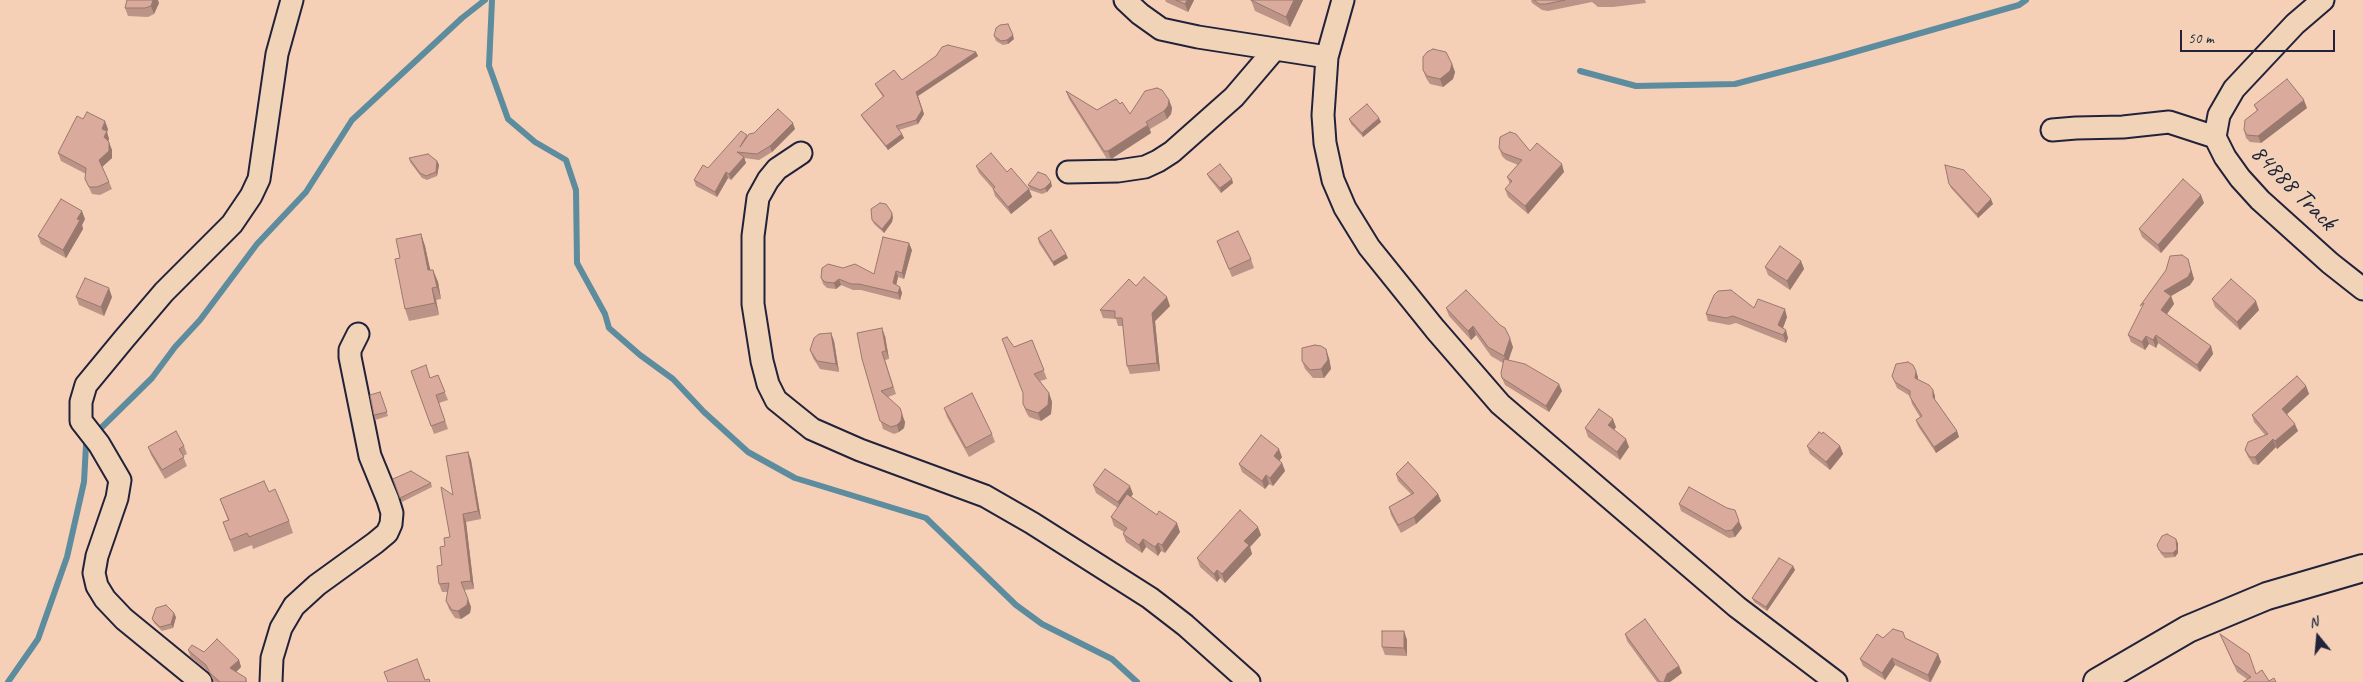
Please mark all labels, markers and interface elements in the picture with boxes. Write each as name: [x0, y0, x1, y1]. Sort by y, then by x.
scale bar: [2183, 20, 2338, 52]
text: 50 m: [2188, 29, 2214, 48]
street label: 84888 Track: [2244, 139, 2342, 237]
north arrow: [2293, 612, 2343, 662]
text: N: [2307, 613, 2320, 632]

